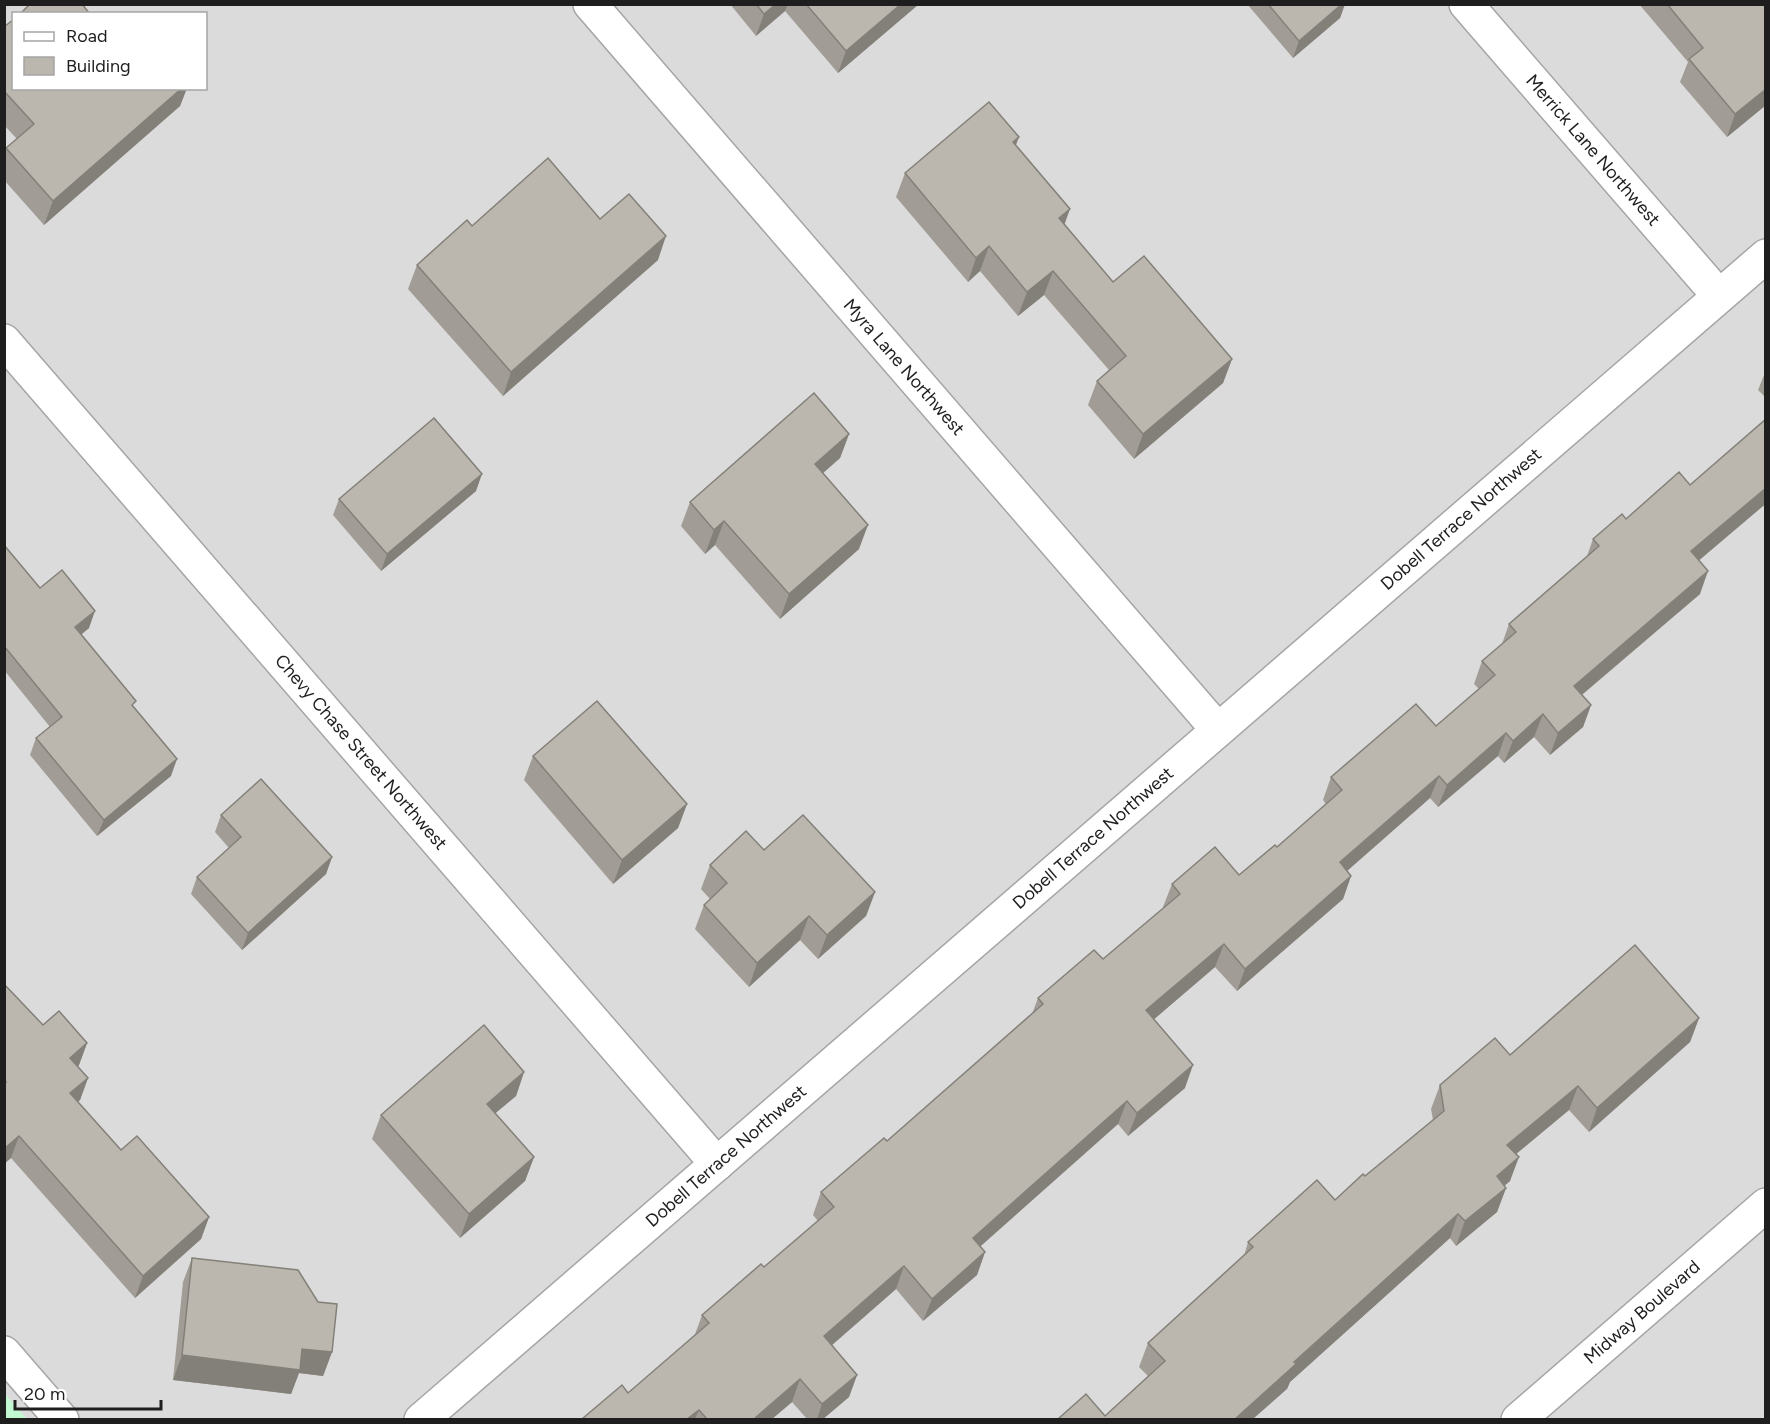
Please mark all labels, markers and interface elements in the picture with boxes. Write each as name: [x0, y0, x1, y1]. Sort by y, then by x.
legend: [12, 12, 207, 90]
text: Road: [66, 25, 107, 47]
text: Building: [66, 55, 131, 77]
street label: Merrick Lane Northwest: [1521, 70, 1665, 230]
street label: Myra Lane Northwest: [839, 294, 969, 440]
street label: Dobell Terrace Northwest: [1376, 443, 1546, 595]
street label: Chevy Chase Street Northwest: [270, 650, 452, 854]
street label: Dobell Terrace Northwest: [1008, 762, 1178, 914]
street label: Dobell Terrace Northwest: [641, 1080, 811, 1232]
street label: Midway Boulevard: [1579, 1256, 1705, 1368]
scale bar: [15, 1373, 160, 1411]
text: 20 m: [24, 1383, 65, 1405]

